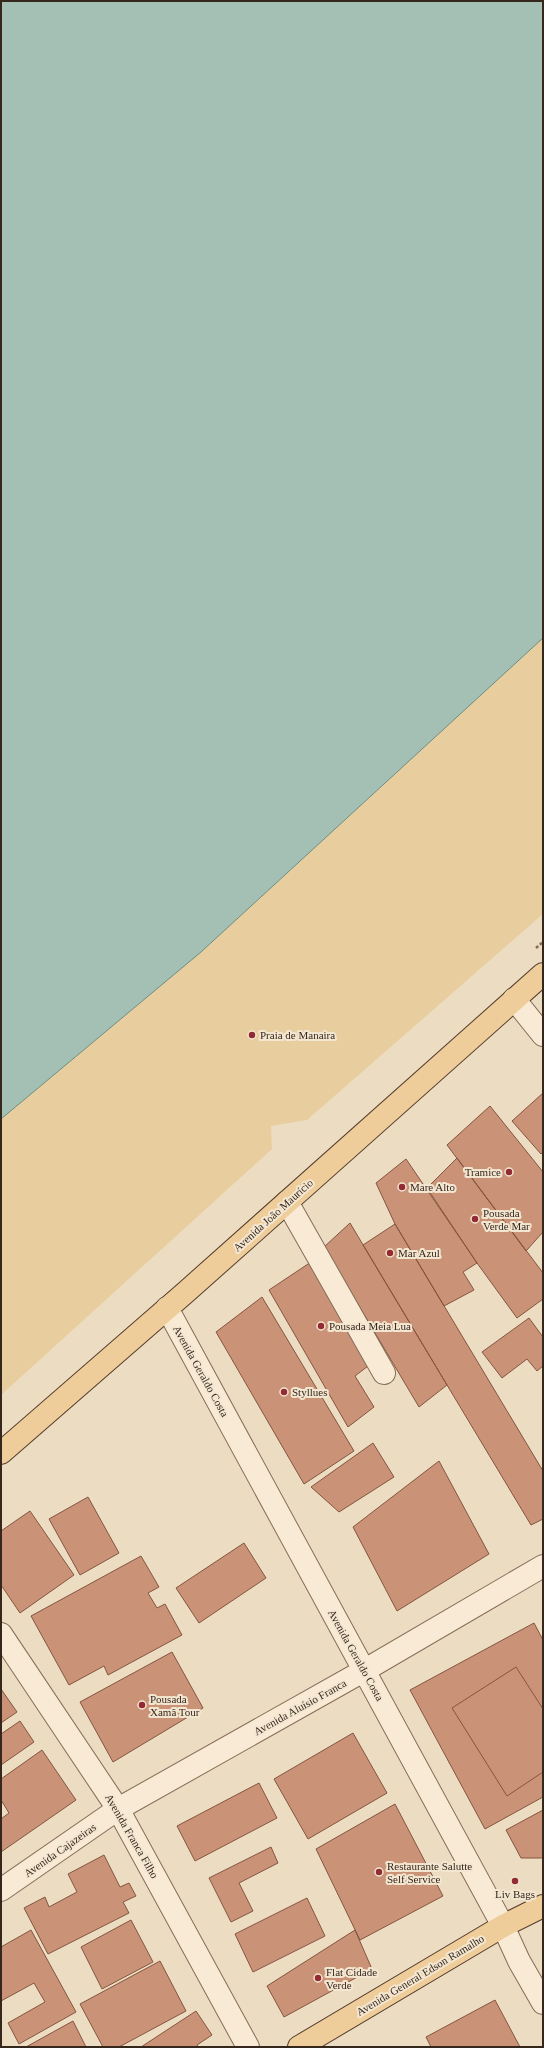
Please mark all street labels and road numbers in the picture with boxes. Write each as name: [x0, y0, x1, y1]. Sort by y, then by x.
street label: Avenida João Maurício: [231, 1176, 315, 1254]
street label: Avenida Geraldo Costa: [171, 1323, 231, 1419]
street label: Avenida Geraldo Costa: [326, 1607, 386, 1703]
street label: Avenida Aluísio Franca: [252, 1677, 348, 1737]
street label: Avenida Franca Filho: [103, 1792, 161, 1881]
street label: Avenida Cajazeiras: [22, 1821, 98, 1879]
street label: Avenida General Edson Ramalho: [354, 1932, 486, 2018]

